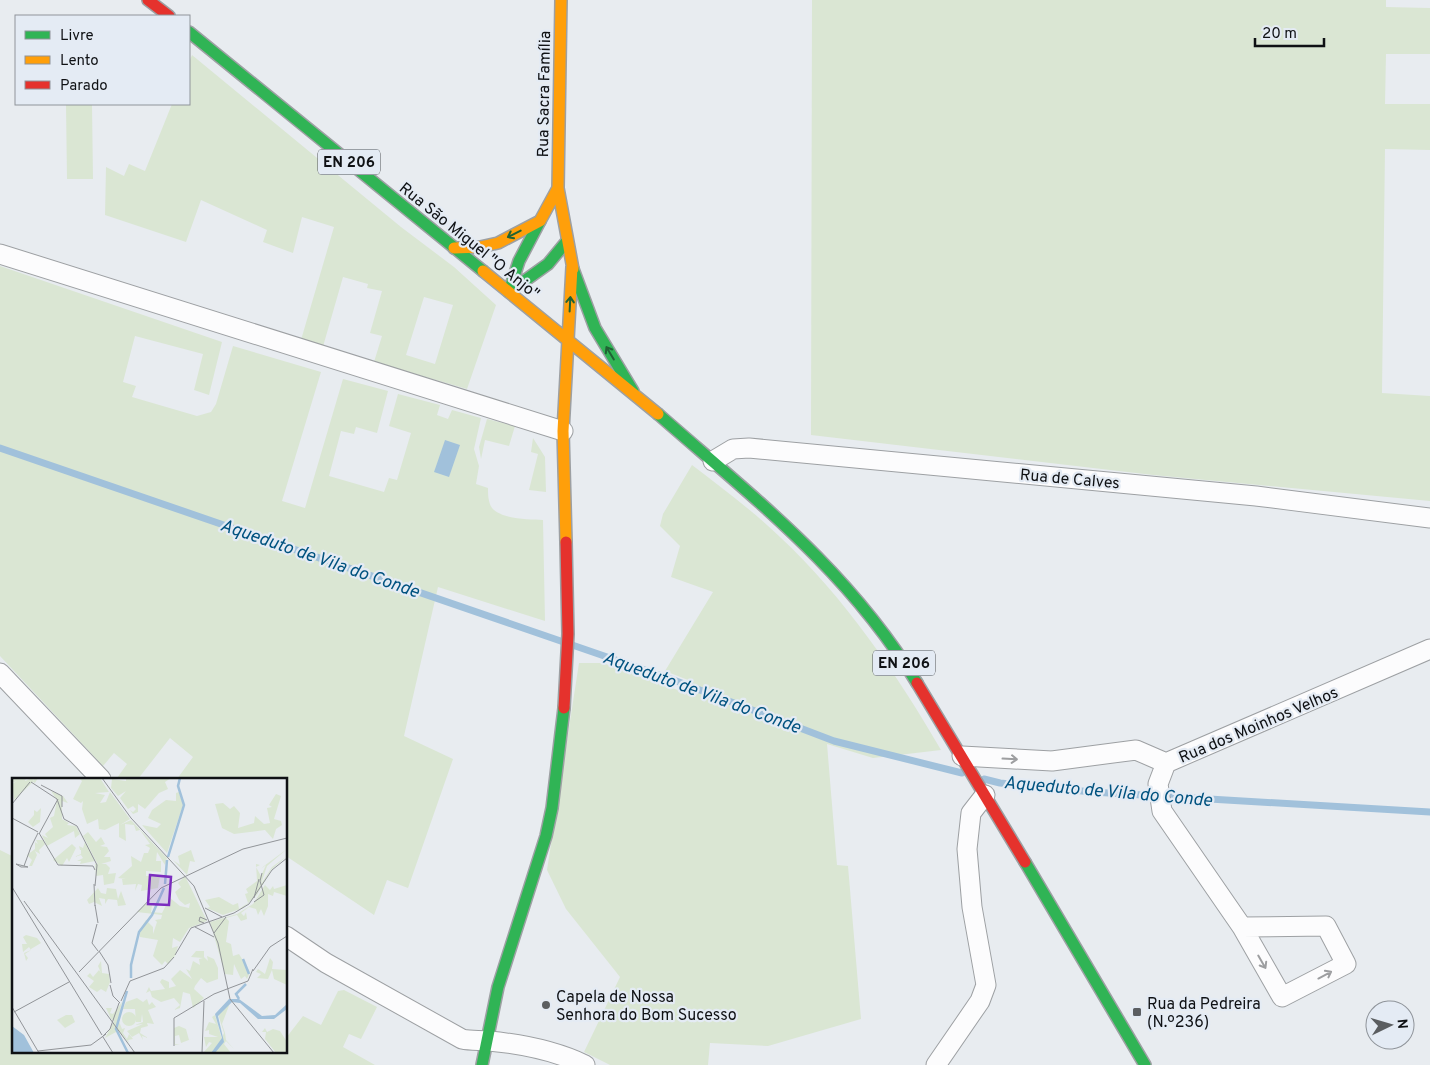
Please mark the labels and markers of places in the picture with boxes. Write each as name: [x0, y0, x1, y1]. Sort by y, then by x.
place label: Capela de Nossa Senhora do Bom Sucesso: [556, 988, 737, 1026]
place label: Rua da Pedreira (N.º236): [1147, 995, 1261, 1033]
marker: Capela de Nossa Senhora do Bom Sucesso: [540, 999, 552, 1011]
marker: Rua da Pedreira (N.º236): [1131, 1006, 1143, 1018]

